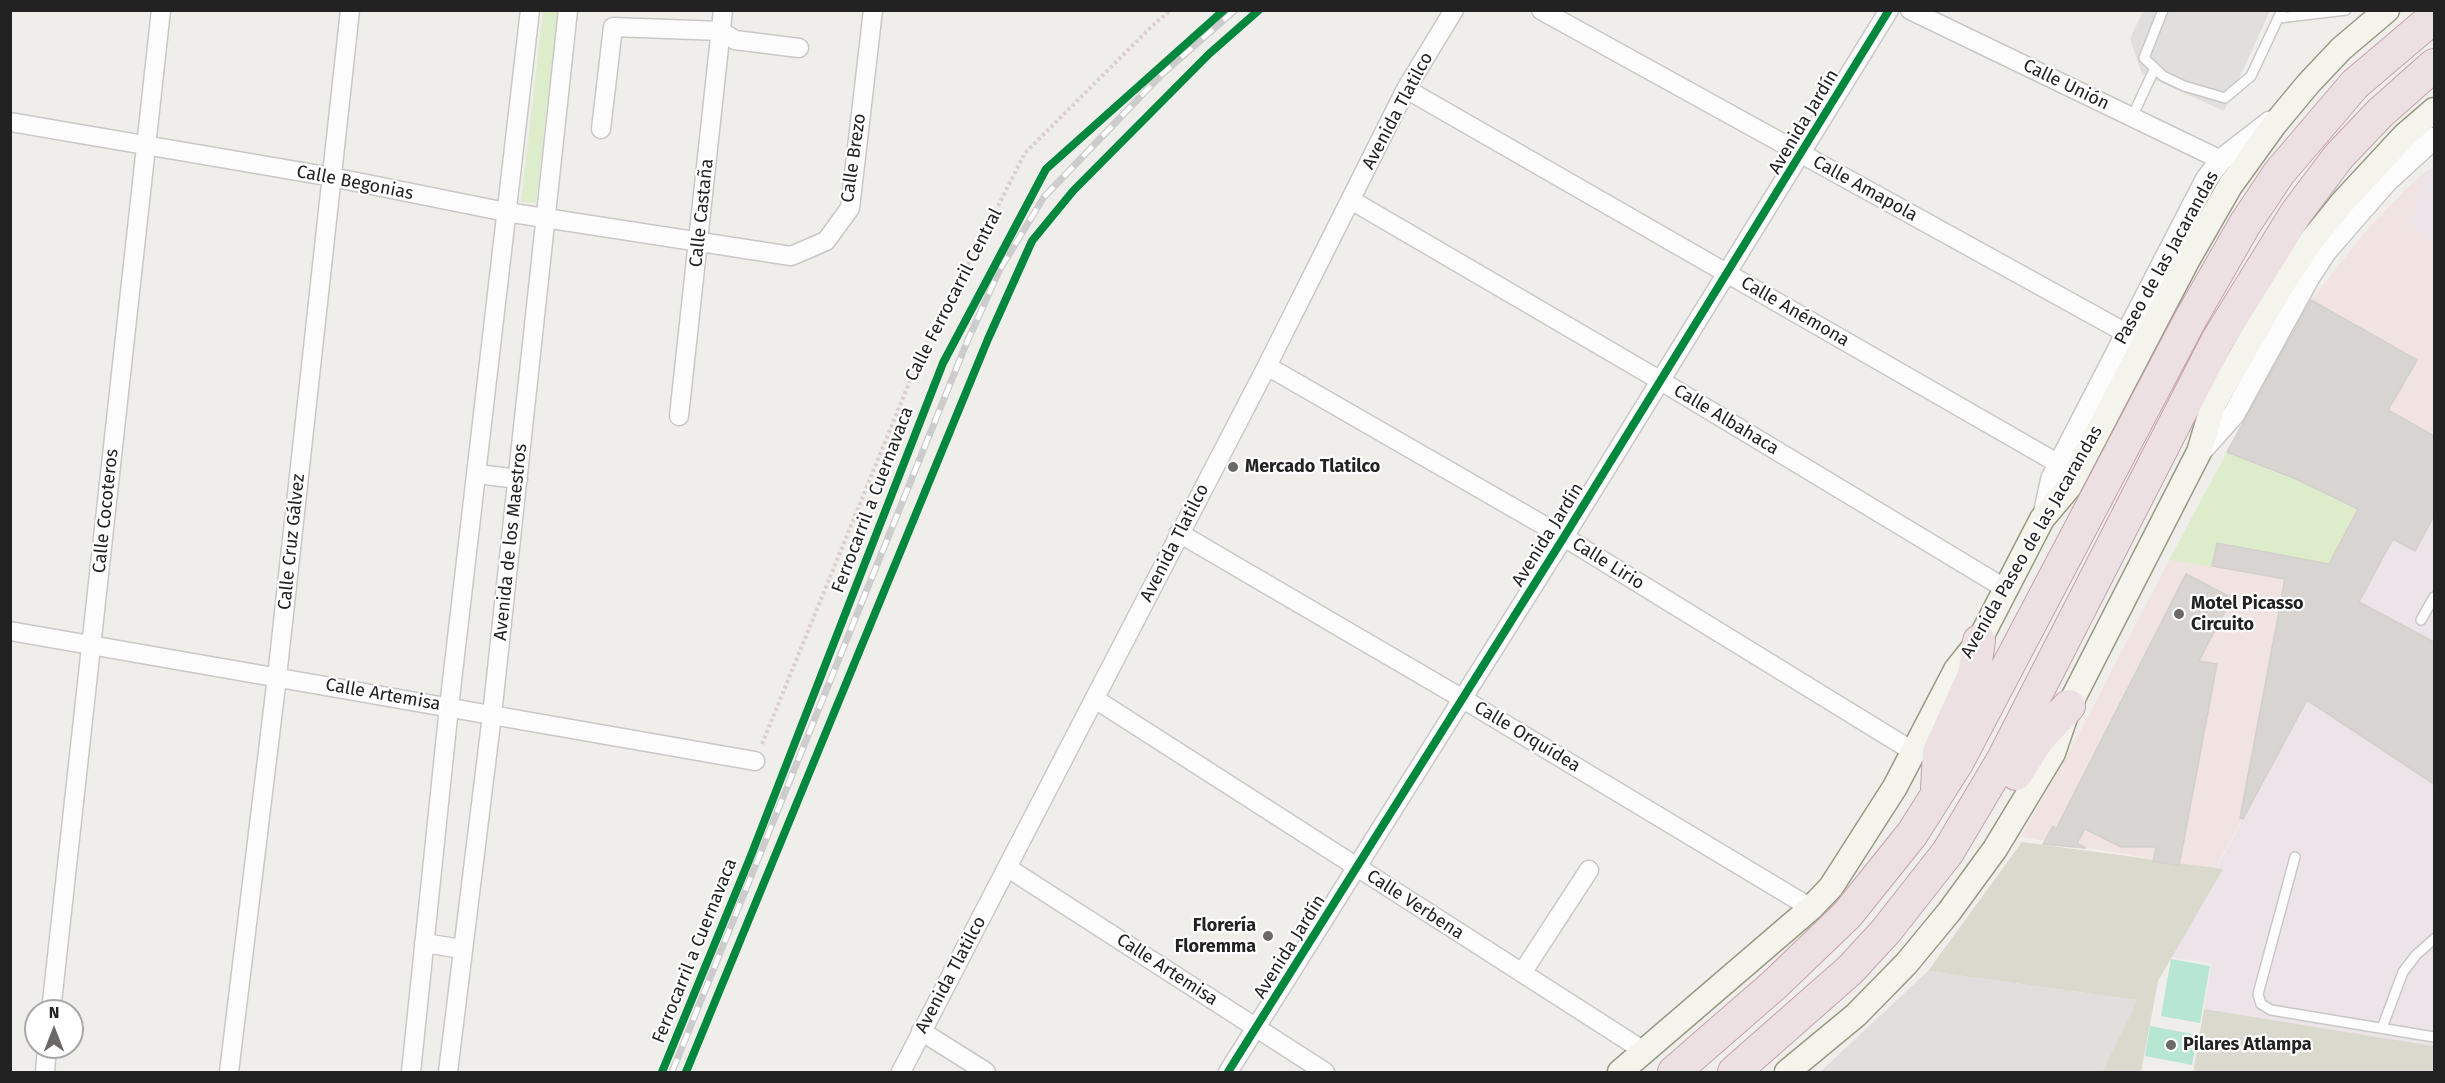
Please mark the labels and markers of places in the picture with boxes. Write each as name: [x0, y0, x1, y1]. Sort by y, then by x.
place label: Mercado Tlatilco: [1245, 456, 1380, 478]
marker: Mercado Tlatilco: [1226, 460, 1240, 474]
place label: Motel Picasso Circuito: [2191, 593, 2304, 636]
marker: Motel Picasso Circuito: [2172, 607, 2186, 621]
place label: Florería Floremma: [1175, 915, 1256, 958]
marker: Florería Floremma: [1261, 929, 1275, 943]
place label: Pilares Atlampa: [2183, 1034, 2312, 1056]
marker: Pilares Atlampa: [2164, 1038, 2178, 1052]

